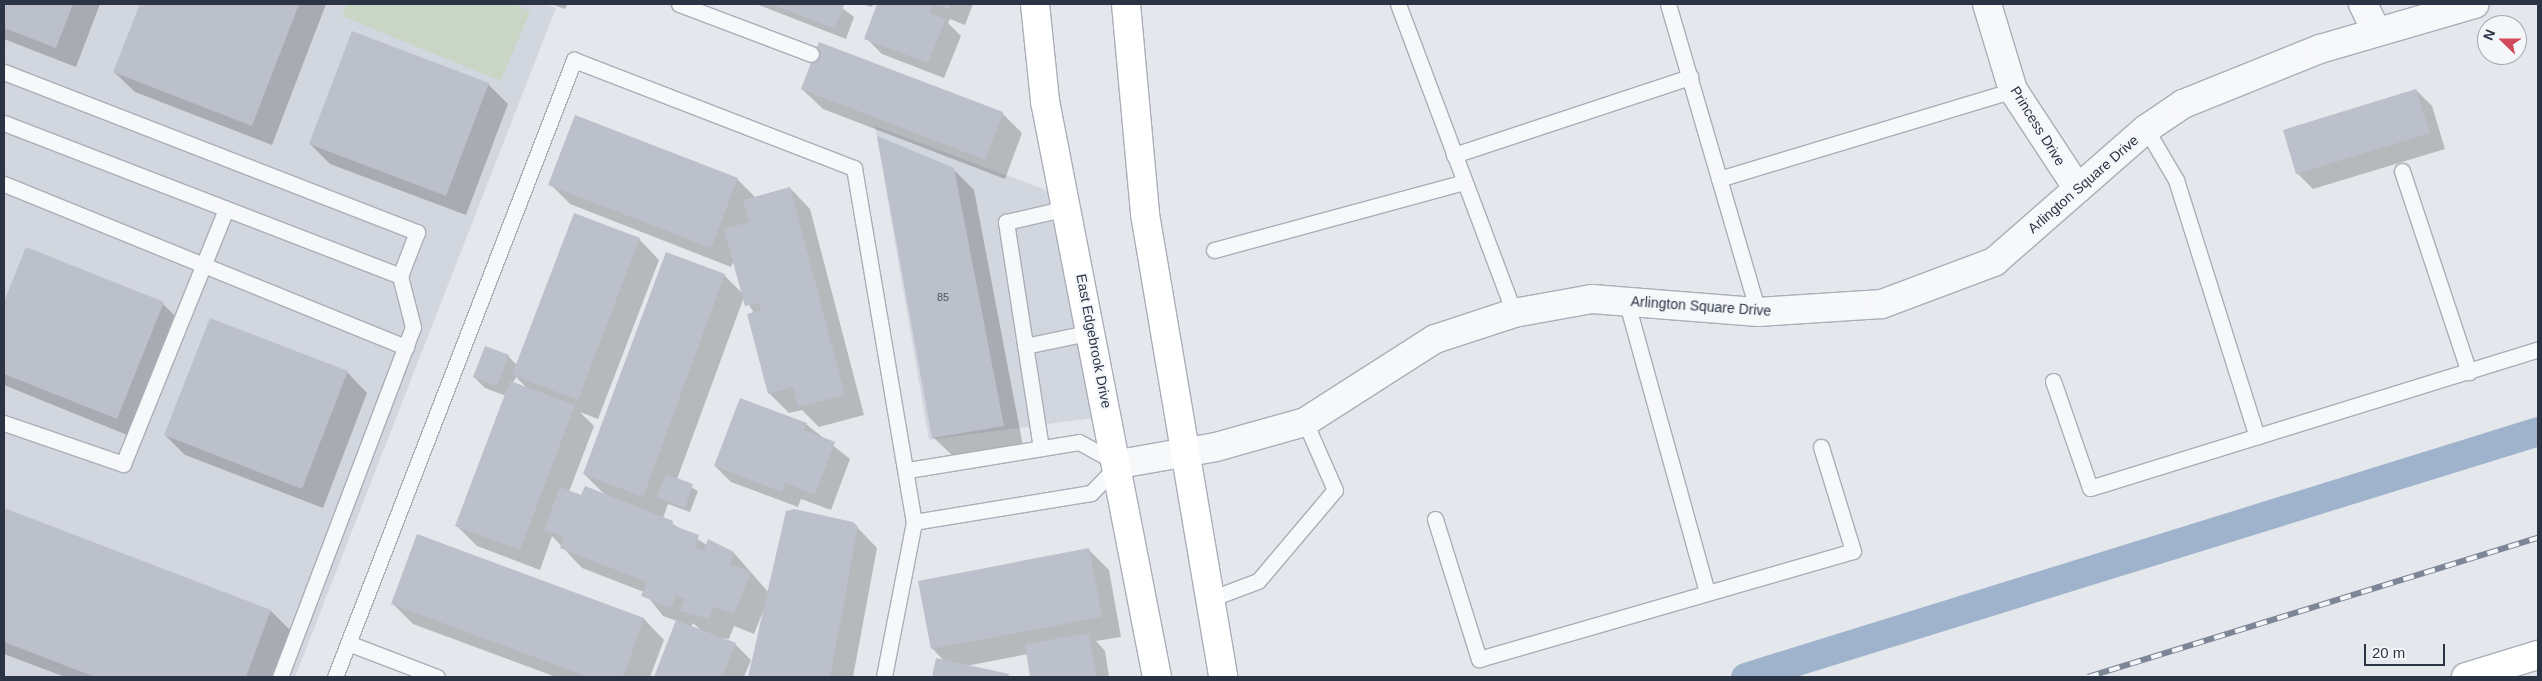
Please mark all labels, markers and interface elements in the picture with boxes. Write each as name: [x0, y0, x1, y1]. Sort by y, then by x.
north arrow: [2477, 15, 2527, 65]
text: N: [2480, 27, 2498, 42]
street label: Princess Drive: [2007, 83, 2069, 169]
street label: Arlington Square Drive: [2024, 131, 2142, 237]
street label: East Edgebrook Drive: [1073, 273, 1115, 409]
house number: 85: [937, 290, 949, 304]
street label: Arlington Square Drive: [1630, 293, 1772, 319]
scale bar: [2367, 634, 2448, 666]
text: 20 m: [2372, 644, 2405, 661]

